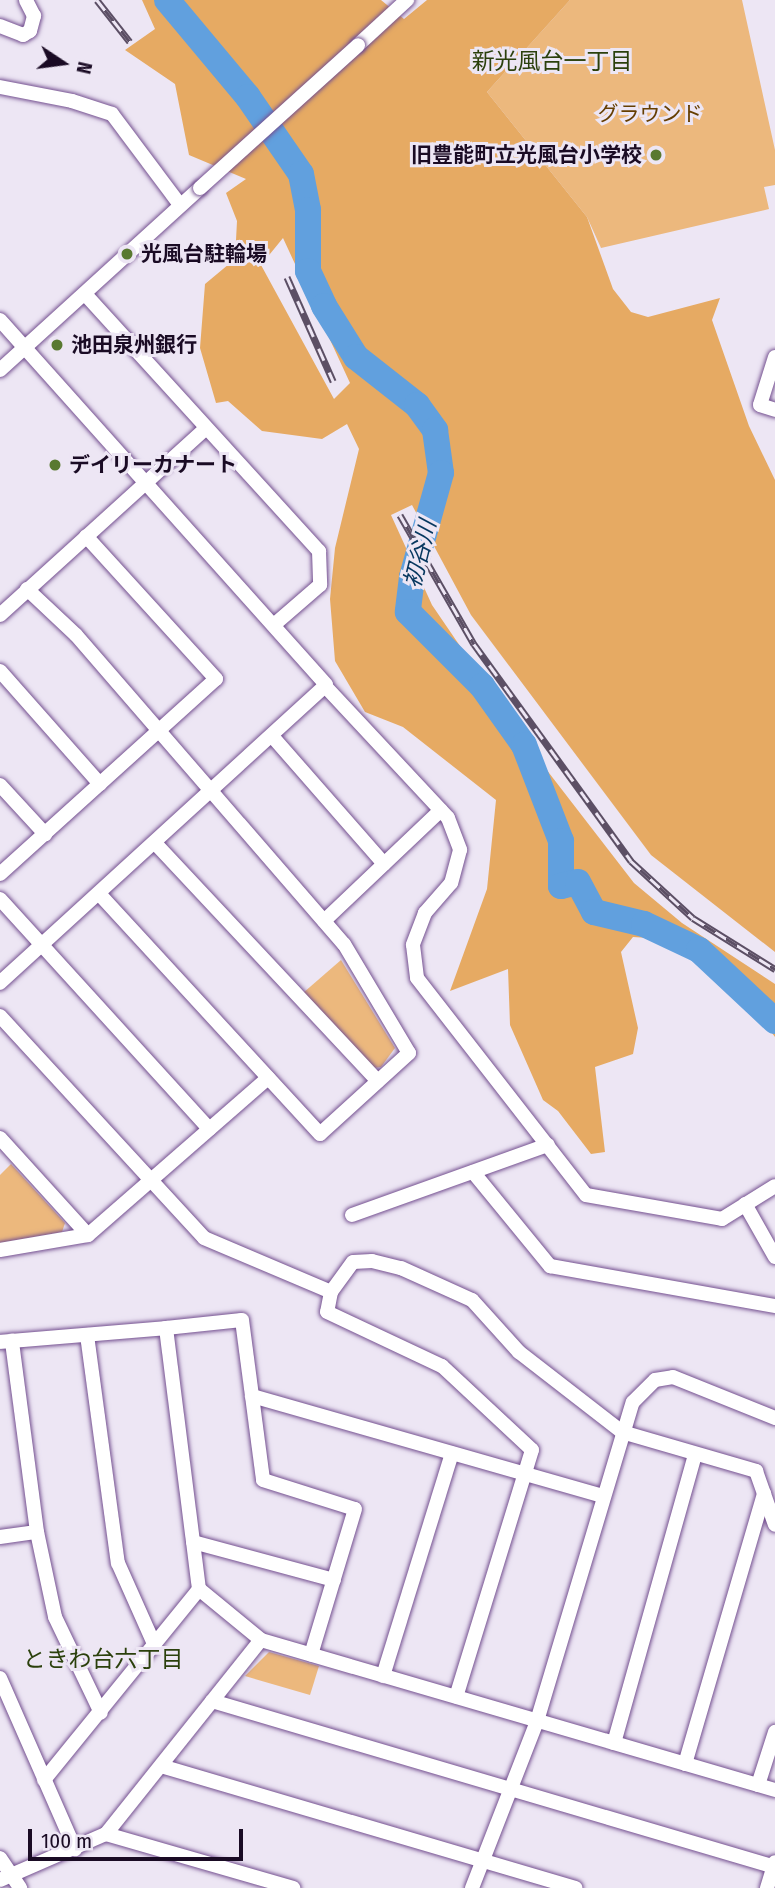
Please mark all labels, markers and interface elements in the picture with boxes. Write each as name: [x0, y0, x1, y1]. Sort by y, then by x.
north arrow: [28, 28, 98, 98]
district label: 新光風台一丁目: [472, 47, 632, 75]
text: N: [71, 60, 96, 76]
park label: グラウンド: [598, 101, 702, 127]
place label: 旧豊能町立光風台小学校: [411, 142, 642, 168]
marker: 旧豊能町立光風台小学校: [648, 147, 664, 163]
place label: 光風台駐輪場: [141, 241, 267, 267]
marker: 光風台駐輪場: [119, 246, 135, 262]
place label: 池田泉州銀行: [71, 332, 197, 358]
marker: 池田泉州銀行: [49, 337, 65, 353]
place label: デイリーカナート: [69, 452, 237, 478]
marker: デイリーカナート: [47, 457, 63, 473]
water label: 初谷川: [398, 517, 442, 591]
district label: ときわ台六丁目: [23, 1645, 183, 1673]
scale bar: [32, 1814, 247, 1858]
text: 100 m: [41, 1828, 92, 1854]

